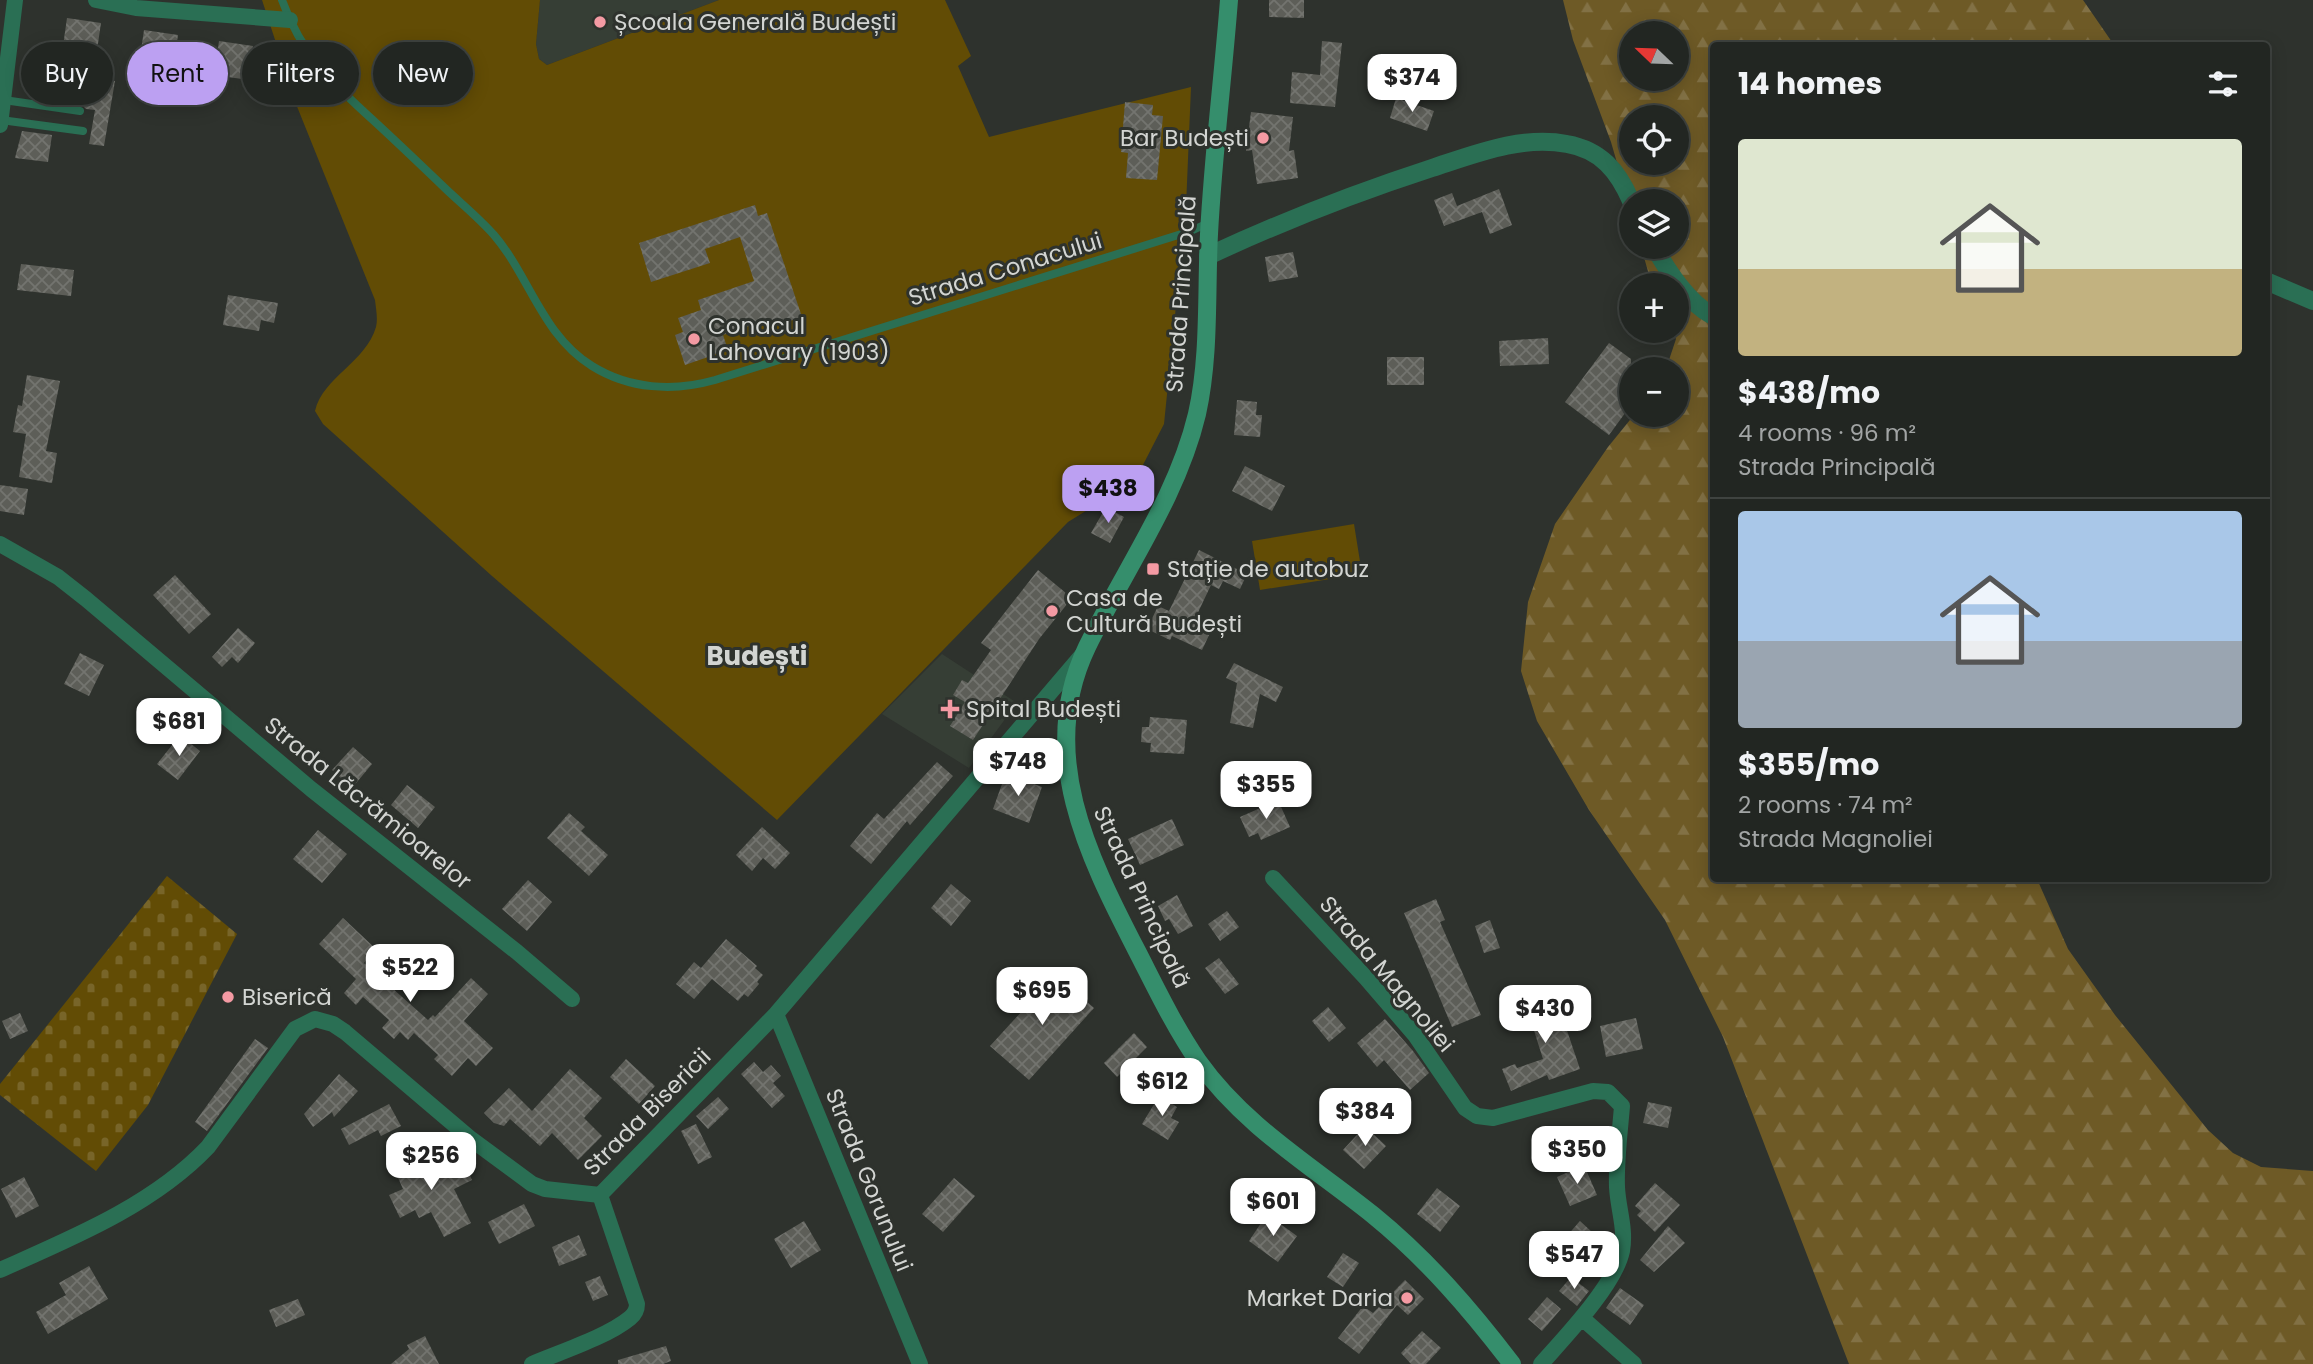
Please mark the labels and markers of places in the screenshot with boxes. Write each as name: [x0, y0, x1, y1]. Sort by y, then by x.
place label: Școala Generală Budești: [614, 6, 896, 38]
marker: Școala Generală Budești: [592, 14, 608, 30]
pin: $374: [1371, 54, 1453, 114]
place label: Bar Budești: [1120, 122, 1249, 154]
marker: Bar Budești: [1255, 130, 1271, 146]
place label: Conacul Lahovary (1903): [708, 310, 890, 368]
marker: Conacul Lahovary (1903): [686, 331, 702, 347]
pin: $438: [1067, 466, 1149, 525]
place label: Stație de autobuz: [1167, 553, 1369, 585]
marker: Stație de autobuz: [1145, 561, 1161, 577]
place label: Casa de Cultură Budești: [1066, 582, 1242, 640]
marker: Casa de Cultură Budești: [1044, 603, 1060, 619]
place label: Spital Budești: [966, 693, 1121, 725]
pin: $681: [138, 698, 220, 758]
marker: Spital Budești: [940, 699, 960, 719]
pin: $748: [977, 738, 1059, 798]
pin: $355: [1225, 762, 1307, 821]
pin: $522: [369, 944, 451, 1004]
pin: $695: [1001, 968, 1083, 1027]
place label: Biserică: [242, 981, 332, 1013]
pin: $430: [1504, 986, 1586, 1045]
marker: Biserică: [220, 989, 236, 1005]
pin: $612: [1121, 1058, 1203, 1118]
pin: $384: [1324, 1088, 1406, 1148]
pin: $350: [1536, 1126, 1618, 1186]
pin: $256: [390, 1132, 472, 1192]
pin: $601: [1232, 1178, 1314, 1238]
pin: $547: [1533, 1232, 1615, 1291]
place label: Market Daria: [1247, 1282, 1393, 1314]
marker: Market Daria: [1399, 1290, 1415, 1306]

